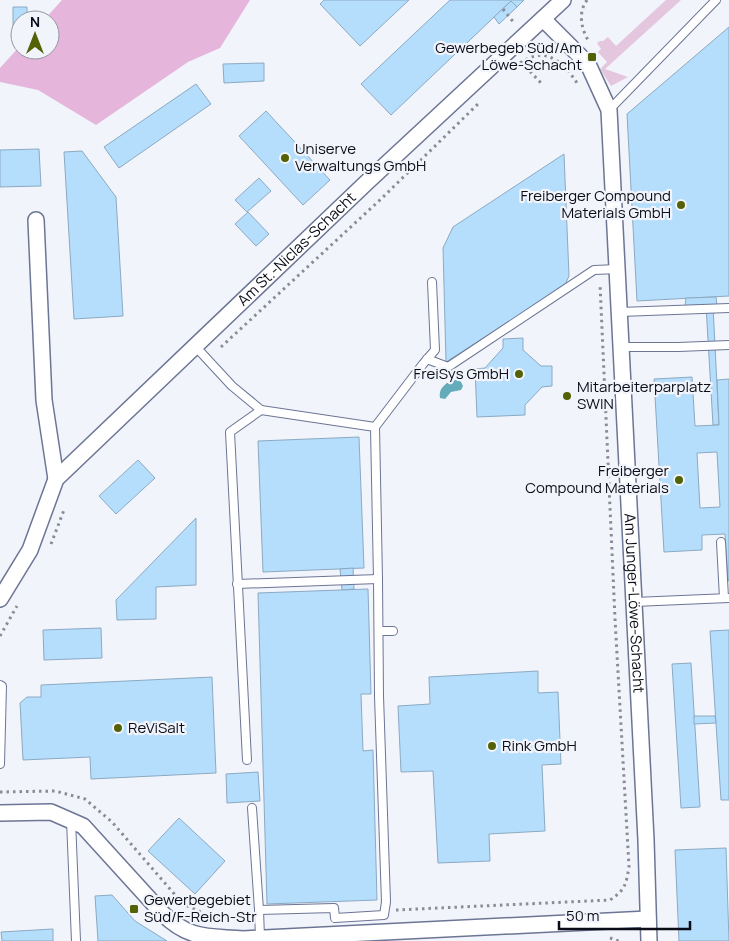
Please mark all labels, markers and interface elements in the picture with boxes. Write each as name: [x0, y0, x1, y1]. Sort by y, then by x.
north arrow: [10, 10, 60, 60]
text: N: [30, 12, 40, 31]
place label: Gewerbegeb Süd/Am Löwe-Schacht: [435, 37, 582, 75]
marker: Gewerbegeb Süd/Am Löwe-Schacht: [586, 51, 598, 63]
place label: Uniserve Verwaltungs GmbH: [295, 138, 426, 176]
marker: Uniserve Verwaltungs GmbH: [279, 152, 291, 164]
place label: Freiberger Compound Materials GmbH: [520, 185, 671, 223]
street label: Am St.-Niclas-Schacht: [233, 187, 360, 310]
marker: Freiberger Compound Materials GmbH: [675, 199, 687, 211]
place label: FreiSys GmbH: [414, 363, 509, 384]
marker: FreiSys GmbH: [513, 368, 525, 380]
place label: Mitarbeiterparplatz SWIN: [577, 376, 711, 414]
marker: Mitarbeiterparplatz SWIN: [561, 390, 573, 402]
place label: Freiberger Compound Materials: [525, 460, 670, 498]
marker: Freiberger Compound Materials: [673, 474, 685, 486]
street label: Am Junger-Löwe-Schacht: [619, 513, 650, 694]
place label: ReViSalt: [128, 717, 185, 738]
marker: ReViSalt: [112, 722, 124, 734]
place label: Rink GmbH: [502, 735, 577, 756]
marker: Rink GmbH: [486, 740, 498, 752]
place label: Gewerbegebiet Süd/F-Reich-Str: [144, 889, 257, 927]
scale bar: [559, 898, 690, 930]
marker: Gewerbegebiet Süd/F-Reich-Str: [128, 903, 140, 915]
text: 50 m: [566, 905, 600, 926]

